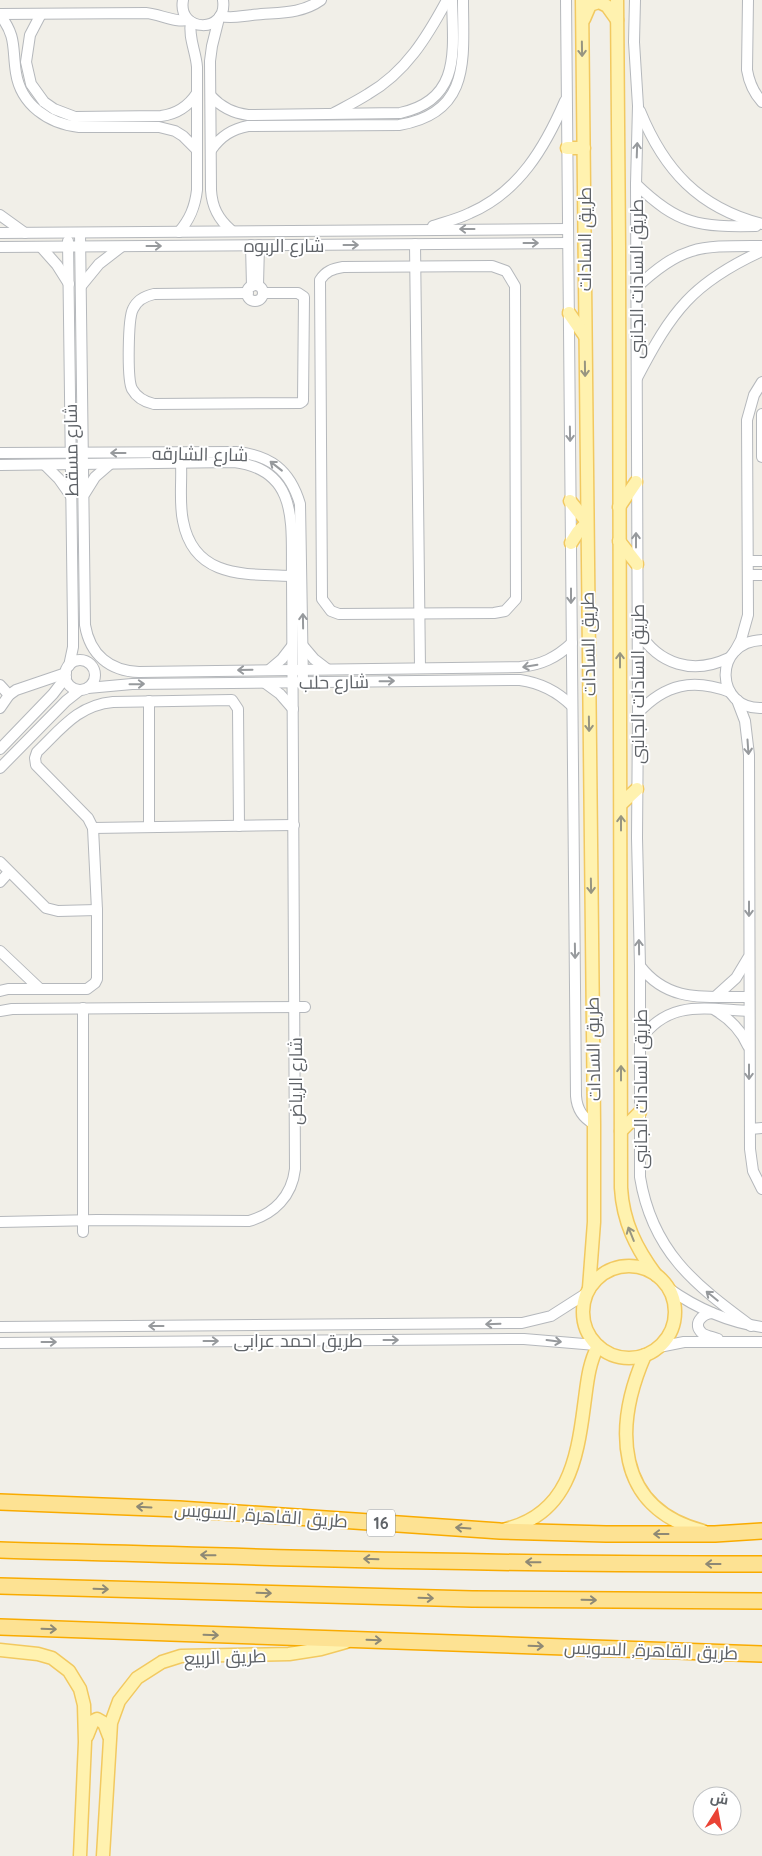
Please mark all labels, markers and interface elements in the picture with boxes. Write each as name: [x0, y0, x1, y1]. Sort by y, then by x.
one-way arrow: [578, 40, 587, 56]
one-way arrow: [632, 142, 642, 158]
street label: طريق السادات: [573, 187, 597, 291]
street label: طريق السادات الجانبى: [625, 199, 649, 359]
one-way arrow: [459, 225, 475, 234]
street label: شارع الربوه: [244, 234, 324, 258]
one-way arrow: [522, 238, 539, 248]
one-way arrow: [343, 240, 359, 249]
one-way arrow: [145, 241, 161, 251]
one-way arrow: [580, 360, 590, 376]
street label: شارع مسقط: [59, 403, 84, 497]
one-way arrow: [565, 425, 575, 441]
street label: شارع الشارقه: [152, 442, 248, 467]
one-way arrow: [110, 448, 126, 457]
one-way arrow: [270, 461, 283, 472]
one-way arrow: [631, 532, 641, 548]
one-way arrow: [566, 588, 576, 604]
street label: طريق السادات: [576, 592, 601, 696]
street label: طريق السادات الجانبى: [626, 604, 650, 764]
one-way arrow: [298, 613, 307, 629]
one-way arrow: [615, 653, 625, 669]
one-way arrow: [522, 661, 538, 671]
one-way arrow: [237, 665, 254, 675]
street label: شارع حلب: [299, 670, 369, 695]
one-way arrow: [379, 677, 395, 686]
one-way arrow: [128, 679, 145, 689]
one-way arrow: [585, 715, 594, 731]
one-way arrow: [744, 739, 753, 755]
one-way arrow: [616, 815, 626, 832]
one-way arrow: [587, 878, 596, 894]
one-way arrow: [744, 901, 754, 917]
one-way arrow: [635, 940, 644, 956]
one-way arrow: [570, 942, 580, 959]
street label: طريق السادات: [581, 997, 606, 1101]
street label: طريق السادات الجانبى: [629, 1009, 653, 1169]
street label: شارع الرياض: [284, 1037, 308, 1125]
one-way arrow: [744, 1064, 754, 1080]
one-way arrow: [616, 1065, 626, 1082]
one-way arrow: [625, 1227, 635, 1242]
one-way arrow: [706, 1291, 719, 1302]
one-way arrow: [486, 1319, 502, 1328]
one-way arrow: [148, 1321, 164, 1331]
street label: طريق احمد عرابى: [233, 1329, 363, 1353]
one-way arrow: [382, 1335, 399, 1345]
one-way arrow: [202, 1336, 219, 1346]
one-way arrow: [545, 1336, 561, 1346]
one-way arrow: [40, 1337, 56, 1347]
street label: طريق القاهرة, السويس: [173, 1497, 349, 1534]
one-way arrow: [136, 1503, 152, 1512]
road number: 16: [367, 1510, 395, 1536]
one-way arrow: [456, 1524, 472, 1533]
one-way arrow: [653, 1529, 670, 1539]
one-way arrow: [201, 1550, 217, 1560]
one-way arrow: [363, 1555, 379, 1564]
one-way arrow: [526, 1557, 542, 1567]
one-way arrow: [706, 1559, 722, 1569]
one-way arrow: [92, 1584, 109, 1594]
one-way arrow: [255, 1589, 271, 1598]
one-way arrow: [418, 1593, 434, 1603]
one-way arrow: [580, 1596, 596, 1605]
one-way arrow: [40, 1624, 56, 1634]
one-way arrow: [203, 1630, 219, 1639]
street label: طريق القاهرة, السويس: [563, 1635, 738, 1666]
one-way arrow: [365, 1636, 381, 1645]
one-way arrow: [528, 1641, 544, 1651]
street label: طريق الربيع: [183, 1644, 267, 1671]
north arrow: [692, 1786, 742, 1836]
text: ش: [709, 1788, 730, 1809]

